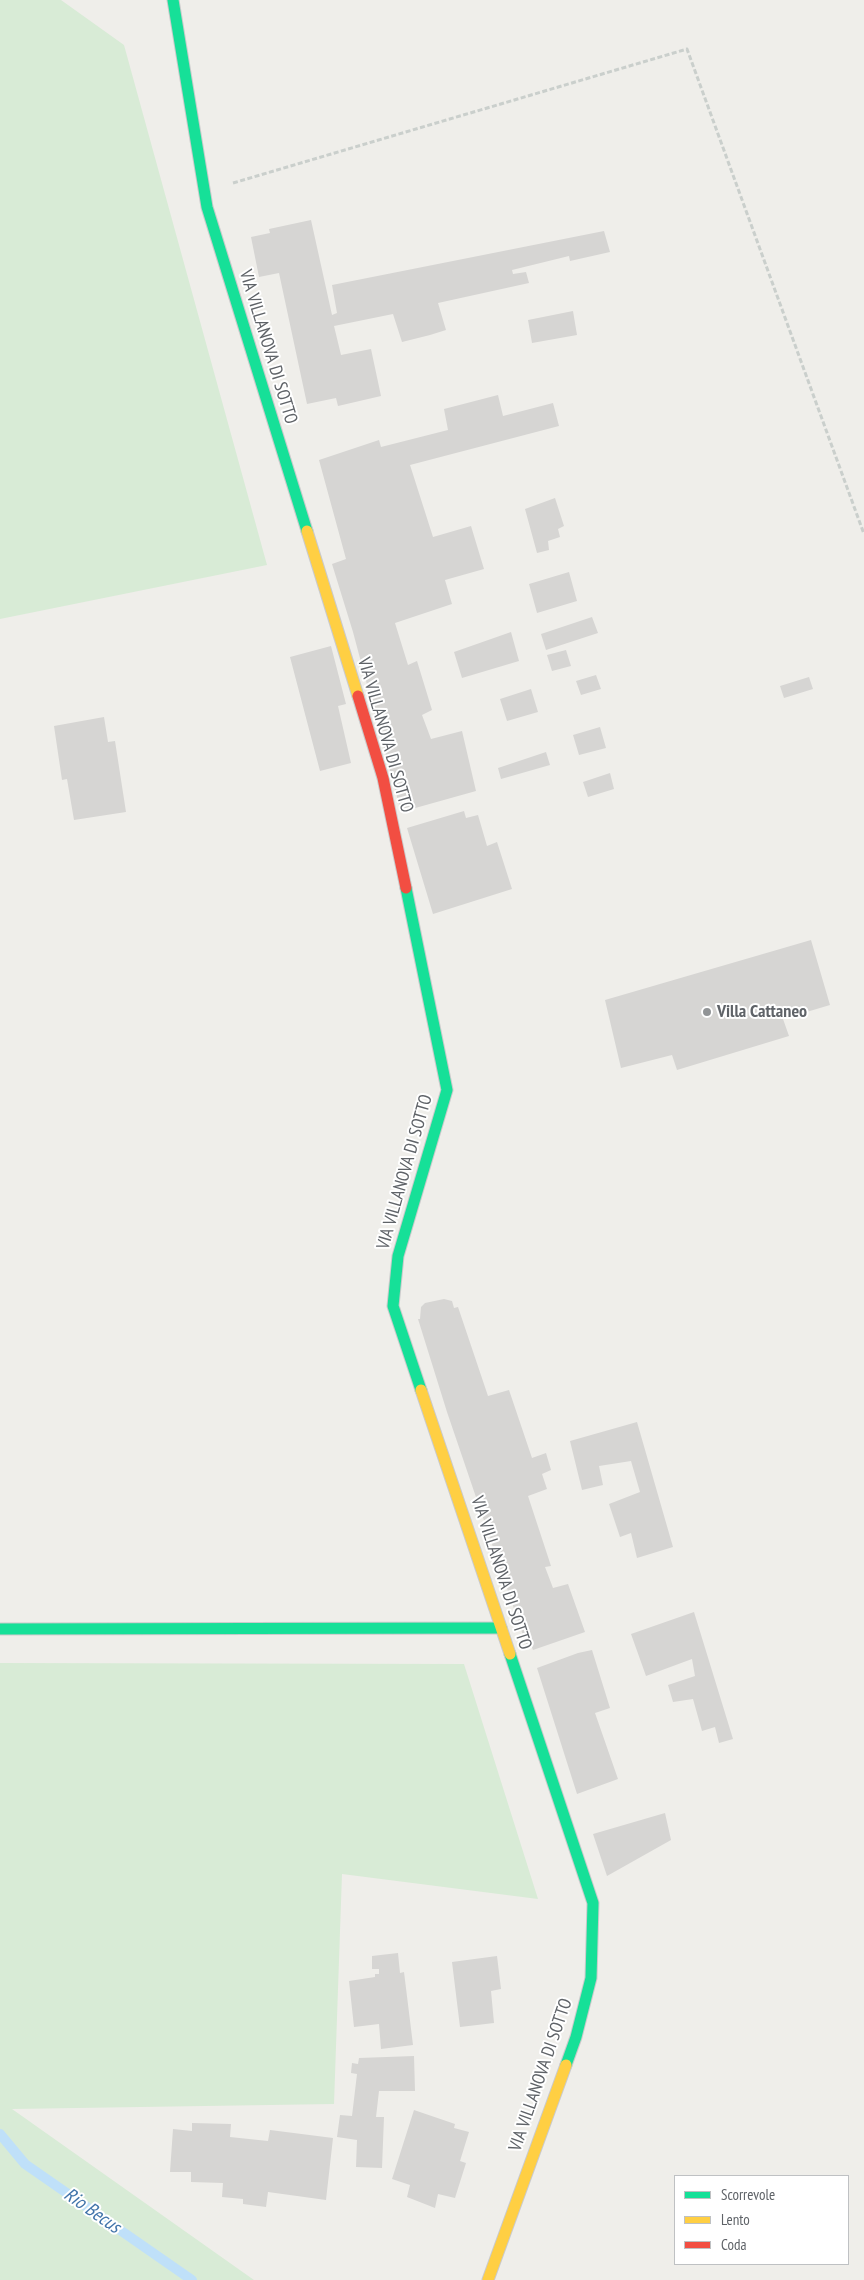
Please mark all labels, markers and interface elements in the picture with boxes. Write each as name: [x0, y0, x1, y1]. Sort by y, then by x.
street label: VIA VILLANOVA DI SOTTO: [234, 267, 302, 427]
street label: VIA VILLANOVA DI SOTTO: [353, 655, 417, 815]
place label: Villa Cattaneo: [717, 1001, 807, 1023]
marker: Villa Cattaneo: [701, 1006, 713, 1018]
street label: VIA VILLANOVA DI SOTTO: [373, 1092, 437, 1252]
street label: VIA VILLANOVA DI SOTTO: [466, 1494, 536, 1652]
street label: VIA VILLANOVA DI SOTTO: [505, 1996, 577, 2154]
legend: [674, 2175, 849, 2265]
water label: Rio Becus: [59, 2183, 125, 2239]
text: Scorrevole: [721, 2185, 775, 2204]
text: Lento: [721, 2210, 750, 2229]
text: Coda: [721, 2235, 746, 2254]

